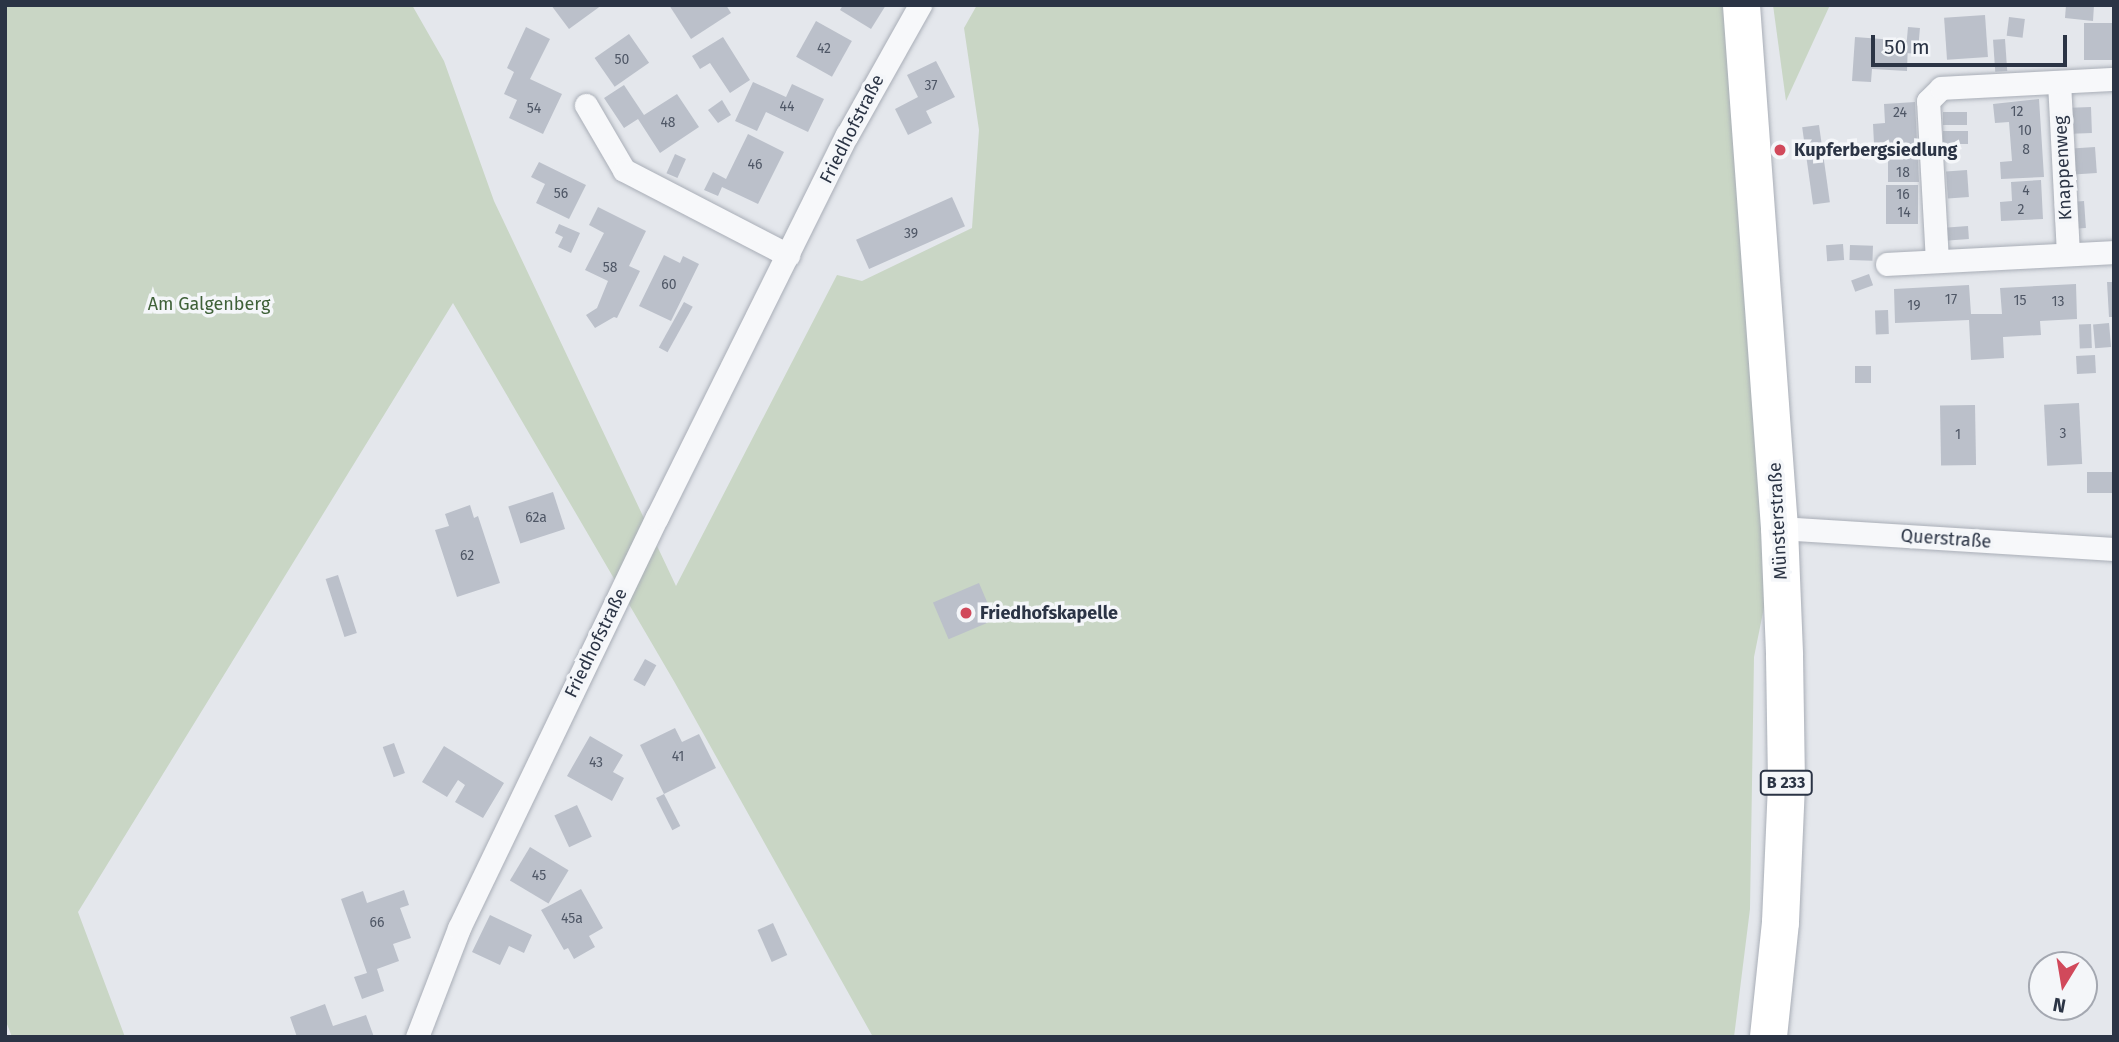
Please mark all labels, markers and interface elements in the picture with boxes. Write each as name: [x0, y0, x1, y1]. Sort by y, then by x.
scale bar: [1874, 21, 2070, 65]
text: 50 m: [1884, 34, 1930, 60]
house number: 42: [817, 41, 831, 57]
house number: 50: [615, 52, 629, 68]
street label: Friedhofstraße: [815, 71, 889, 187]
house number: 37: [924, 78, 938, 94]
house number: 44: [780, 99, 794, 115]
house number: 54: [527, 101, 541, 117]
house number: 12: [2011, 104, 2023, 120]
house number: 24: [1893, 105, 1907, 121]
house number: 48: [660, 115, 676, 131]
street label: Knappenweg: [2049, 115, 2077, 221]
house number: 10: [2018, 123, 2032, 139]
place label: Kupferbergsiedlung: [1794, 139, 1957, 161]
marker: Kupferbergsiedlung: [1772, 142, 1788, 158]
house number: 8: [2022, 142, 2030, 158]
house number: 46: [748, 157, 762, 173]
house number: 18: [1896, 165, 1910, 181]
house number: 4: [2022, 183, 2030, 199]
house number: 56: [554, 186, 568, 202]
house number: 16: [1896, 187, 1910, 203]
house number: 2: [2018, 202, 2024, 218]
house number: 14: [1897, 205, 1911, 221]
house number: 39: [904, 226, 918, 242]
house number: 58: [603, 260, 617, 276]
house number: 60: [661, 277, 677, 293]
house number: 17: [1945, 292, 1957, 308]
park label: Am Galgenberg: [148, 293, 270, 315]
house number: 15: [2013, 293, 2027, 309]
house number: 13: [2051, 294, 2065, 310]
house number: 19: [1907, 298, 1921, 314]
house number: 3: [2060, 426, 2066, 442]
house number: 1: [1955, 427, 1961, 443]
street label: Münsterstraße: [1764, 462, 1792, 580]
house number: 62a: [525, 510, 547, 526]
street label: Querstraße: [1900, 525, 1992, 553]
house number: 62: [460, 548, 474, 564]
street label: Friedhofstraße: [560, 585, 632, 701]
place label: Friedhofskapelle: [980, 602, 1118, 624]
marker: Friedhofskapelle: [958, 605, 974, 621]
house number: 41: [672, 749, 684, 765]
house number: 43: [589, 755, 603, 771]
road number: B 233: [1760, 770, 1812, 796]
house number: 45: [532, 868, 546, 884]
house number: 45a: [561, 911, 583, 927]
house number: 66: [370, 915, 384, 931]
north arrow: [2028, 951, 2098, 1021]
text: N: [2051, 993, 2068, 1018]

